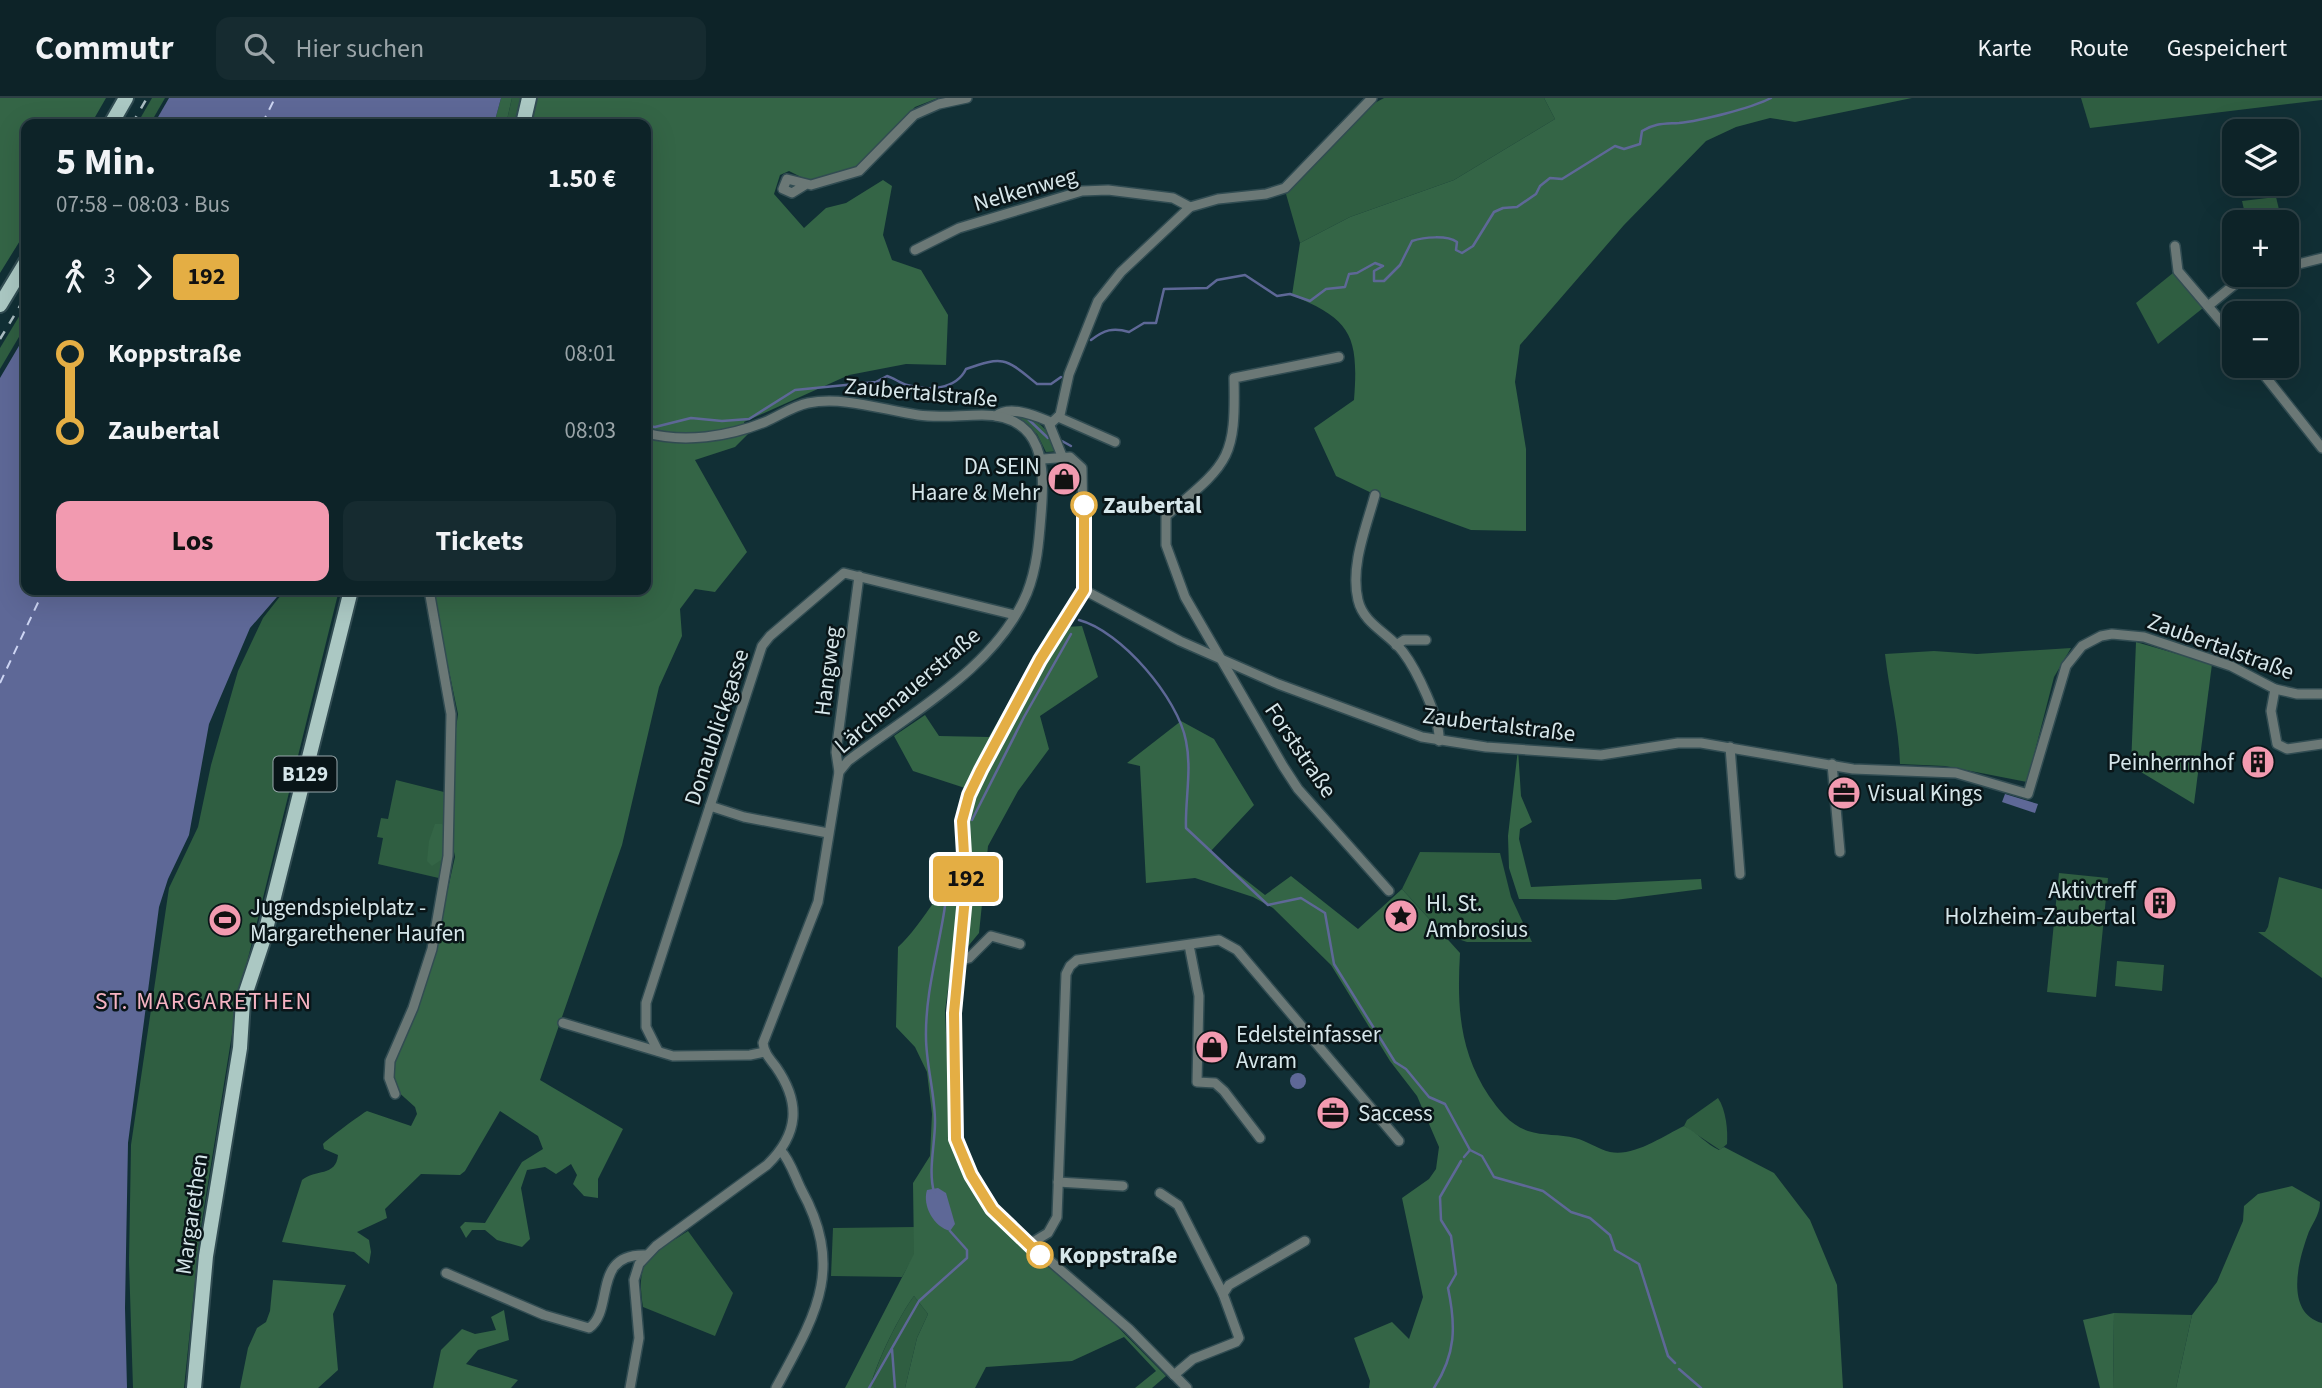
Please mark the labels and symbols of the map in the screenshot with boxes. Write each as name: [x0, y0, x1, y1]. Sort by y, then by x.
street label: Nelkenweg: [969, 159, 1081, 220]
street label: Zaubertalstraße: [843, 369, 999, 416]
place label: DA SEIN Haare & Mehr: [911, 450, 1041, 509]
shop icon: DA SEIN Haare & Mehr: [1045, 460, 1083, 498]
place label: Zaubertal: [1103, 489, 1202, 522]
marker: Zaubertal: [1071, 492, 1097, 518]
street label: Zaubertalstraße: [2143, 605, 2299, 688]
street label: Lärchenauerstraße: [827, 619, 987, 761]
street label: Hangweg: [806, 624, 849, 718]
street label: Donaublickgasse: [676, 645, 757, 810]
street label: Forststraße: [1256, 696, 1345, 805]
street label: Zaubertalstraße: [1421, 699, 1577, 750]
building icon: Peinherrnhof: [2239, 743, 2277, 781]
place label: Peinherrnhof: [2108, 746, 2235, 779]
road number: B129: [274, 756, 336, 792]
office icon: Visual Kings: [1825, 774, 1863, 812]
place label: Visual Kings: [1868, 777, 1983, 810]
line badge: 192: [926, 856, 1006, 902]
place label: Aktivtreff Holzheim-Zaubertal: [1945, 874, 2137, 933]
building icon: Aktivtreff Holzheim-Zaubertal: [2141, 884, 2179, 922]
place label: Hl. St. Ambrosius: [1426, 887, 1528, 946]
place label: Jugendspielplatz - Margarethener Haufen: [250, 891, 466, 950]
place icon: Hl. St. Ambrosius: [1382, 897, 1420, 935]
sports icon: Jugendspielplatz - Margarethener Haufen: [206, 901, 244, 939]
district label: ST. MARGARETHEN: [95, 984, 313, 1019]
place label: Edelsteinfasser Avram: [1236, 1018, 1382, 1077]
shop icon: Edelsteinfasser Avram: [1193, 1028, 1231, 1066]
office icon: Saccess: [1314, 1094, 1352, 1132]
place label: Saccess: [1358, 1097, 1433, 1130]
street label: Margarethen: [167, 1151, 216, 1277]
place label: Koppstraße: [1059, 1239, 1177, 1272]
marker: Koppstraße: [1027, 1242, 1053, 1268]

